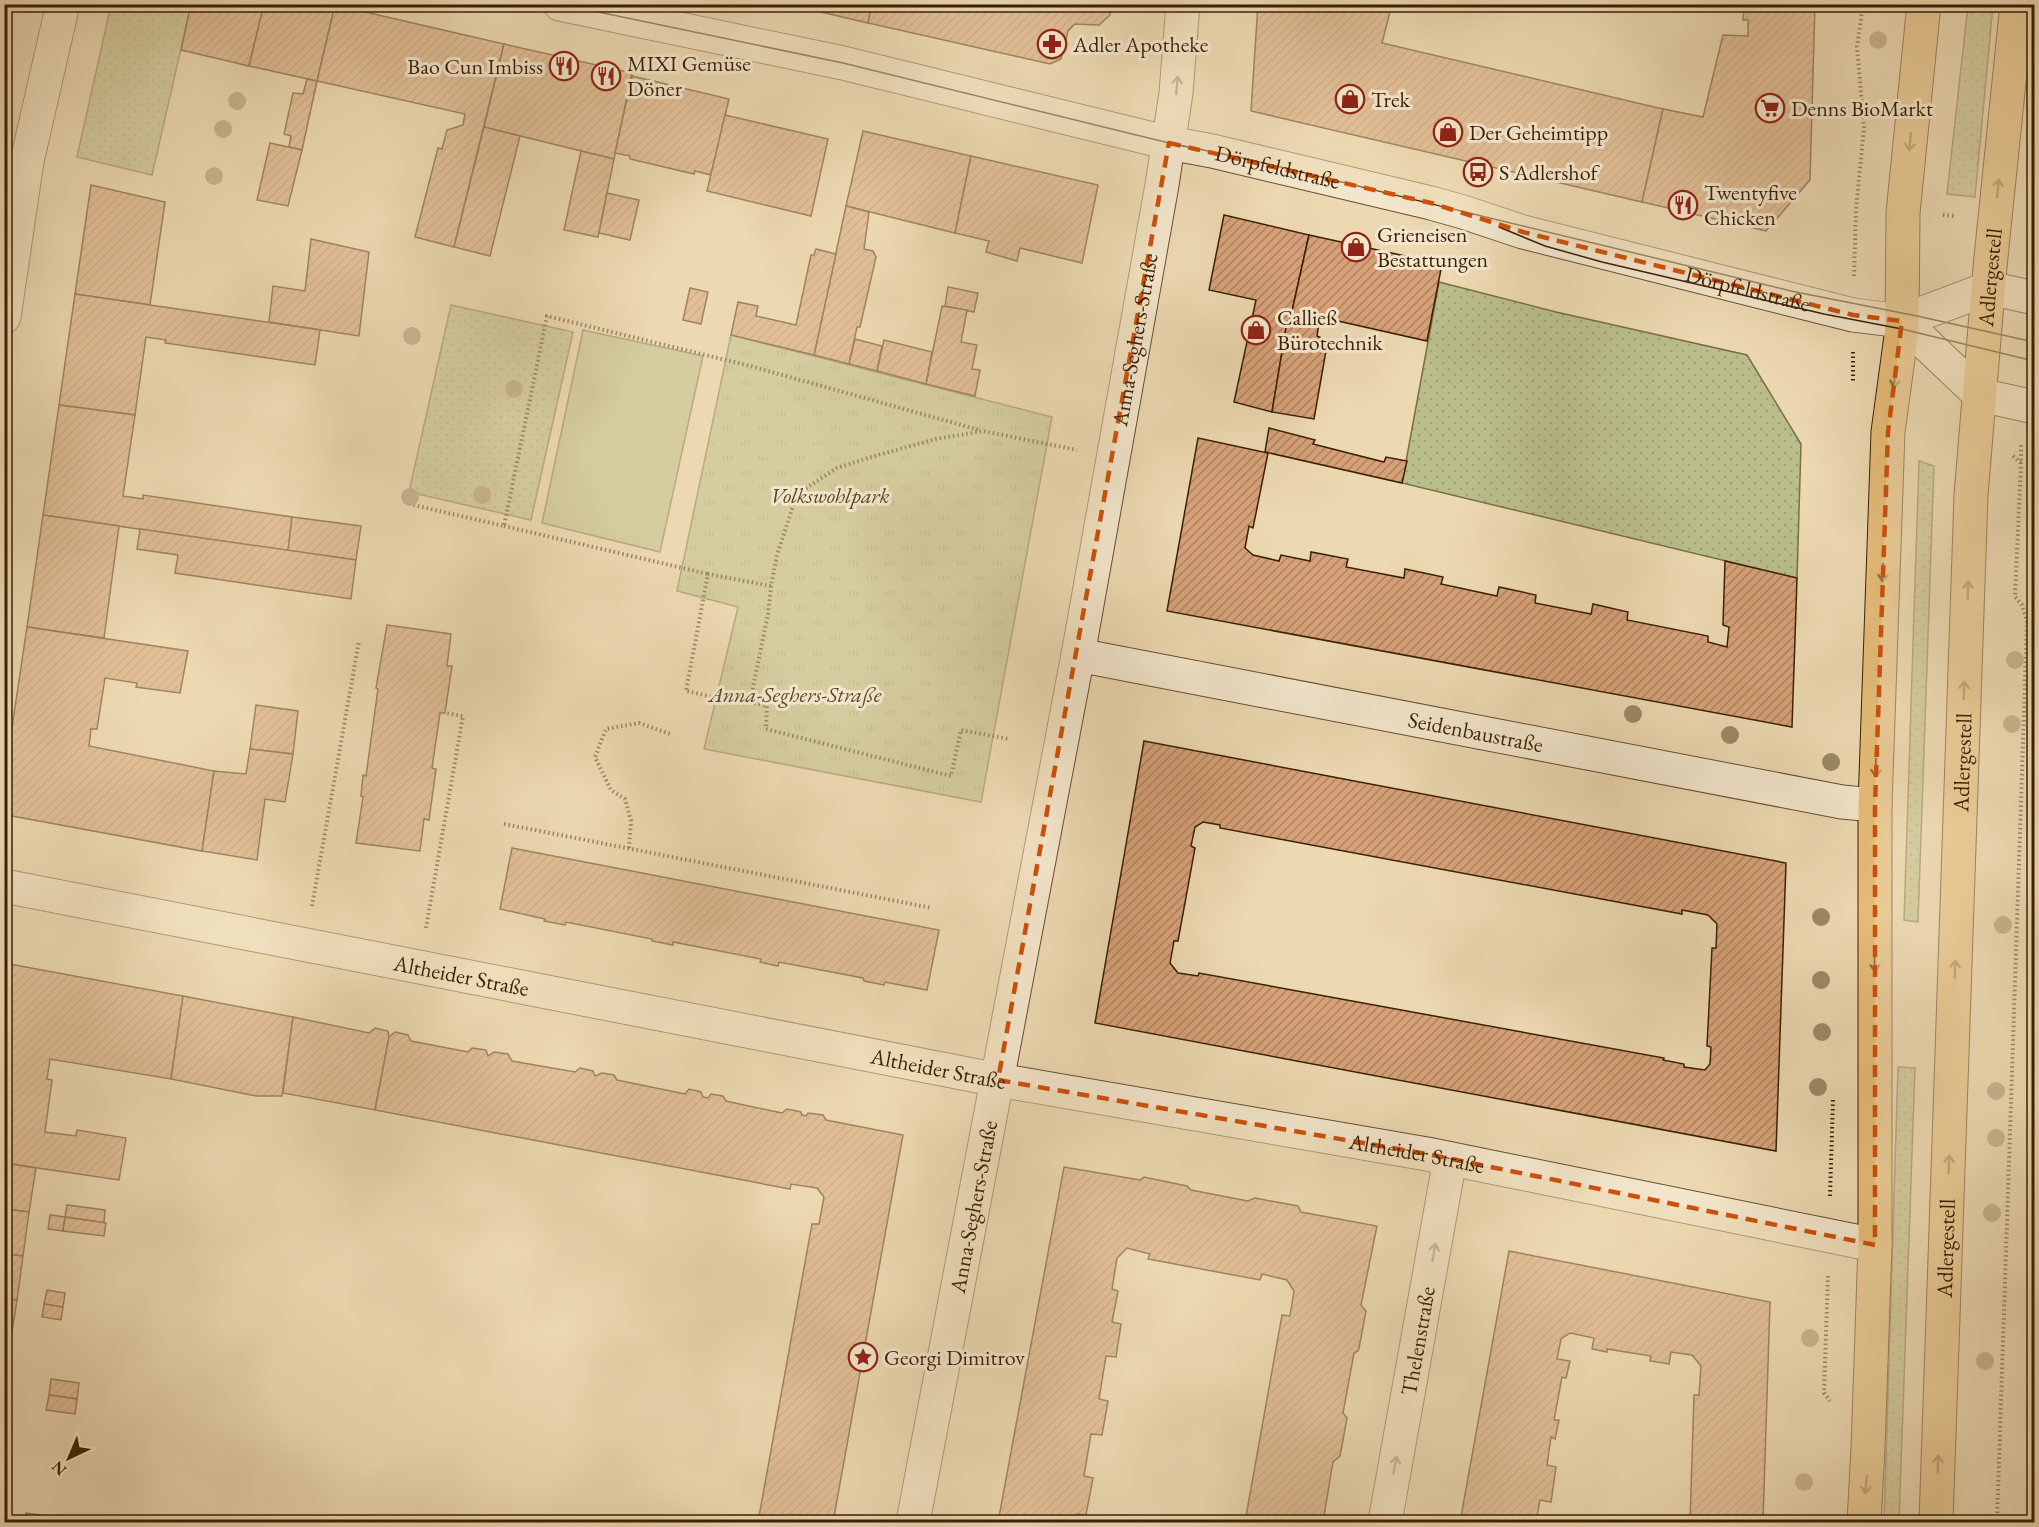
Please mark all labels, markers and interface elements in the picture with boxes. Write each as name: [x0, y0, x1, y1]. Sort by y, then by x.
pharmacy icon: Adler Apotheke: [1036, 28, 1068, 60]
place label: Adler Apotheke: [1072, 30, 1209, 59]
place label: MIXI Gemüse Döner: [627, 49, 751, 103]
restaurant icon: Bao Cun Imbiss: [548, 50, 580, 82]
place label: Bao Cun Imbiss: [407, 52, 543, 81]
restaurant icon: MIXI Gemüse Döner: [590, 60, 622, 92]
one-way arrow: [1172, 76, 1183, 96]
shop icon: Trek: [1334, 83, 1366, 115]
place label: Trek: [1371, 85, 1410, 114]
supermarket icon: Denns BioMarkt: [1754, 92, 1786, 124]
place label: Denns BioMarkt: [1791, 94, 1933, 123]
shop icon: Der Geheimtipp: [1432, 116, 1464, 148]
place label: Der Geheimtipp: [1469, 118, 1608, 147]
one-way arrow: [1904, 132, 1915, 152]
street label: Dörpfeldstraße: [1212, 138, 1343, 196]
bus stop icon: S Adlershof: [1462, 156, 1494, 188]
place label: S Adlershof: [1499, 158, 1601, 187]
place label: Twentyfive Chicken: [1704, 178, 1797, 232]
one-way arrow: [1993, 179, 2004, 199]
restaurant icon: Twentyfive Chicken: [1667, 189, 1699, 221]
place label: Grieneisen Bestattungen: [1377, 220, 1488, 274]
street label: Adlergestell: [1971, 227, 2009, 329]
shop icon: Grieneisen Bestattungen: [1340, 231, 1372, 263]
street label: Anna-Seghers-Straße: [1105, 250, 1165, 429]
street label: Dörpfeldstraße: [1682, 259, 1814, 319]
place label: Calließ Bürotechnik: [1277, 303, 1383, 357]
shop icon: Calließ Bürotechnik: [1240, 314, 1272, 346]
one-way arrow: [1890, 369, 1901, 388]
park label: Volkswohlpark: [770, 481, 890, 510]
one-way arrow: [1877, 563, 1888, 583]
one-way arrow: [1962, 580, 1973, 600]
park label: Anna-Seghers-Straße: [707, 680, 882, 709]
one-way arrow: [1959, 681, 1970, 701]
street label: Seidenbaustraße: [1406, 705, 1546, 759]
street label: Adlergestell: [1946, 713, 1979, 813]
one-way arrow: [1870, 758, 1882, 778]
street label: Altheider Straße: [390, 948, 532, 1003]
one-way arrow: [1869, 953, 1881, 973]
one-way arrow: [1949, 960, 1960, 980]
street label: Altheider Straße: [867, 1041, 1009, 1096]
street label: Anna-Seghers-Straße: [943, 1118, 1004, 1296]
street label: Altheider Straße: [1346, 1127, 1488, 1180]
one-way arrow: [1943, 1155, 1954, 1175]
street label: Adlergestell: [1930, 1198, 1962, 1299]
one-way arrow: [1428, 1243, 1439, 1263]
street label: Thelenstraße: [1394, 1284, 1442, 1398]
place icon: Georgi Dimitrov: [847, 1341, 879, 1373]
place label: Georgi Dimitrov: [884, 1343, 1025, 1372]
north arrow: [39, 1428, 99, 1488]
one-way arrow: [1932, 1455, 1944, 1475]
text: N: [47, 1456, 71, 1480]
one-way arrow: [1390, 1456, 1401, 1475]
one-way arrow: [1860, 1475, 1871, 1495]

